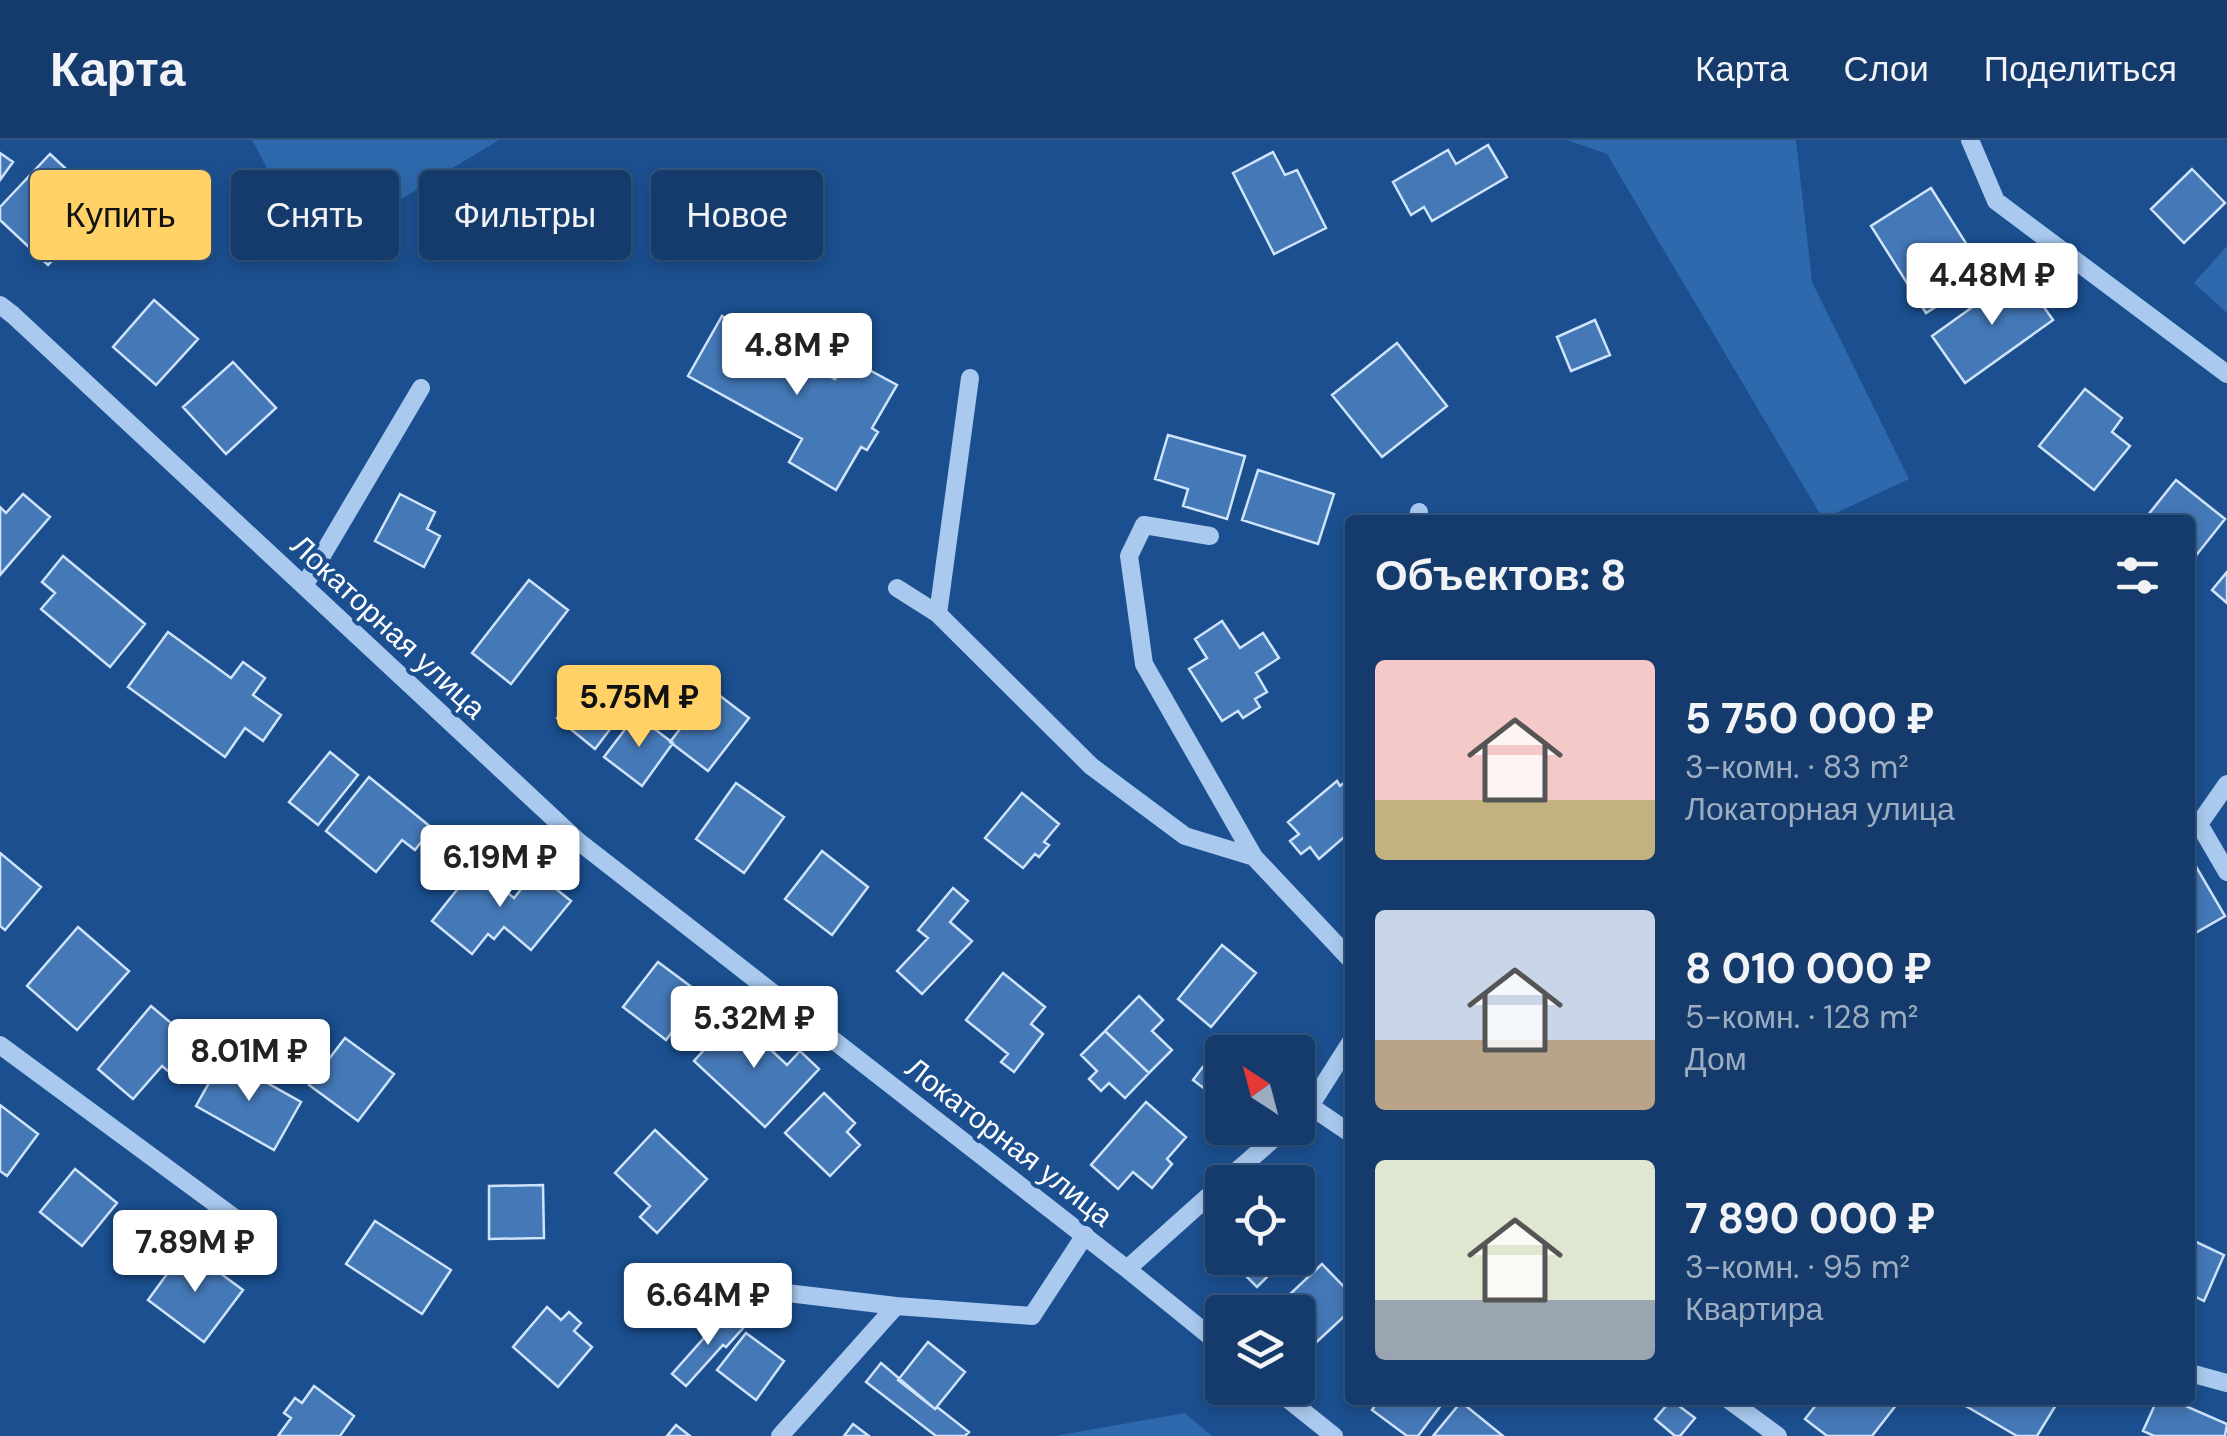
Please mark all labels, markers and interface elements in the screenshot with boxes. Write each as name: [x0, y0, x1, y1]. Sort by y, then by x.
text: Карта: [50, 38, 185, 101]
text: Карта: [1695, 46, 1789, 92]
text: Слои: [1844, 46, 1929, 92]
text: Поделиться: [1984, 46, 2177, 92]
chip: Купить: [30, 170, 211, 260]
chip: Снять: [231, 170, 399, 260]
chip: Фильтры: [419, 170, 631, 260]
chip: Новое: [651, 170, 823, 260]
pin: 4.48M ₽: [1900, 243, 2084, 328]
text: 4.48M ₽: [1929, 254, 2055, 296]
pin: 4.8M ₽: [716, 313, 878, 398]
text: 4.8M ₽: [744, 324, 850, 366]
street label: Локаторная улица: [283, 526, 494, 727]
text: Объектов: 8: [1375, 548, 1627, 603]
icon: filters: [2110, 548, 2165, 603]
pin: 5.75M ₽: [547, 665, 731, 750]
text: 5.75M ₽: [579, 676, 699, 718]
text: 5 750 000 ₽: [1685, 691, 1934, 746]
icon: home: [1455, 700, 1575, 820]
text: 3-комн. · 83 m²: [1685, 746, 1909, 788]
text: Локаторная улица: [1685, 788, 1955, 830]
pin: 6.19M ₽: [408, 825, 592, 910]
text: 6.19M ₽: [443, 836, 558, 878]
text: 8 010 000 ₽: [1685, 941, 1932, 996]
icon: home: [1455, 950, 1575, 1070]
pin: 5.32M ₽: [662, 986, 846, 1071]
text: 5-комн. · 128 m²: [1685, 996, 1918, 1038]
text: 5.32M ₽: [693, 997, 815, 1039]
pin: 8.01M ₽: [157, 1019, 341, 1104]
text: 8.01M ₽: [190, 1030, 308, 1072]
north arrow: [1205, 1035, 1315, 1145]
map controls: [1205, 1035, 1315, 1405]
text: Дом: [1685, 1038, 1747, 1080]
street label: Локаторная улица: [898, 1048, 1121, 1235]
button: locate: [1205, 1165, 1315, 1275]
text: 7 890 000 ₽: [1685, 1191, 1935, 1246]
icon: home: [1455, 1200, 1575, 1320]
pin: 7.89M ₽: [103, 1210, 287, 1295]
text: 7.89M ₽: [135, 1221, 255, 1263]
text: 3-комн. · 95 m²: [1685, 1246, 1910, 1288]
pin: 6.64M ₽: [616, 1263, 800, 1348]
text: 6.64M ₽: [646, 1274, 770, 1316]
text: Квартира: [1685, 1288, 1823, 1330]
button: layers: [1205, 1295, 1315, 1405]

